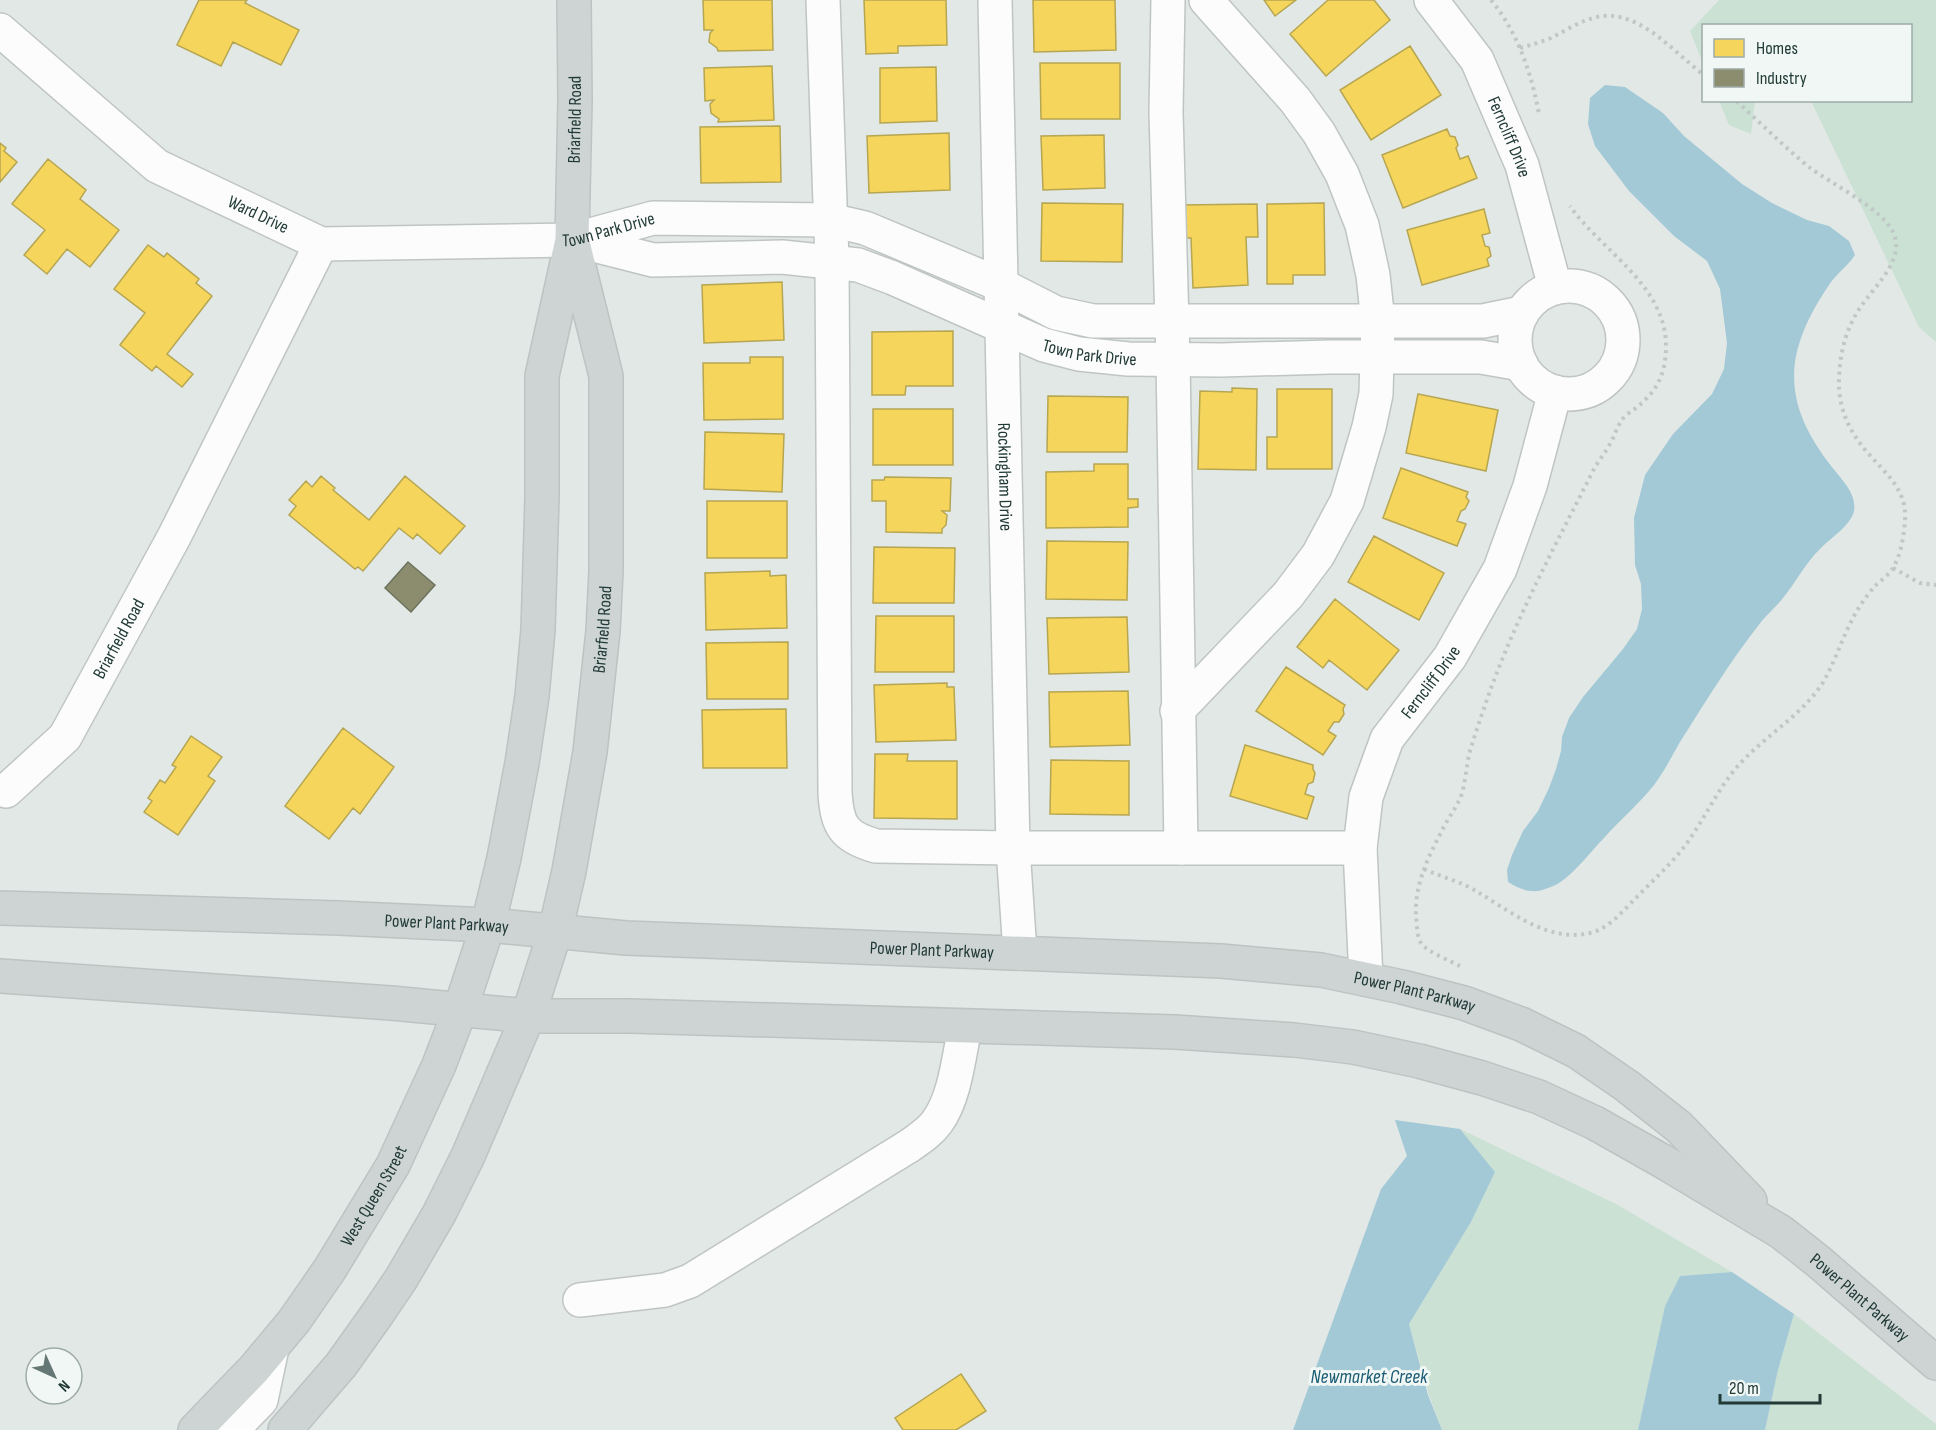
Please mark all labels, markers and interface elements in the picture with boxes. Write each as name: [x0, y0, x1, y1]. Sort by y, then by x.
legend: [1702, 24, 1912, 102]
text: Homes: [1756, 38, 1798, 59]
text: Industry: [1756, 68, 1807, 89]
street label: Briarfield Road: [564, 76, 586, 164]
street label: Ferncliff Drive: [1483, 93, 1535, 179]
street label: Ward Drive: [224, 191, 292, 238]
street label: Town Park Drive: [562, 208, 657, 252]
street label: Town Park Drive: [1040, 335, 1137, 370]
street label: Rockingham Drive: [993, 422, 1016, 531]
street label: Briarfield Road: [589, 585, 616, 674]
street label: Briarfield Road: [89, 595, 149, 682]
street label: Ferncliff Drive: [1397, 642, 1465, 723]
street label: Power Plant Parkway: [384, 910, 510, 938]
street label: Power Plant Parkway: [869, 937, 994, 963]
street label: Power Plant Parkway: [1352, 967, 1478, 1017]
street label: West Queen Street: [336, 1142, 412, 1250]
street label: Power Plant Parkway: [1806, 1249, 1914, 1346]
north arrow: [24, 1346, 84, 1406]
water label: Newmarket Creek: [1311, 1365, 1428, 1389]
scale bar: [1720, 1367, 1820, 1405]
text: N: [54, 1376, 73, 1395]
text: 20 m: [1729, 1378, 1759, 1399]

